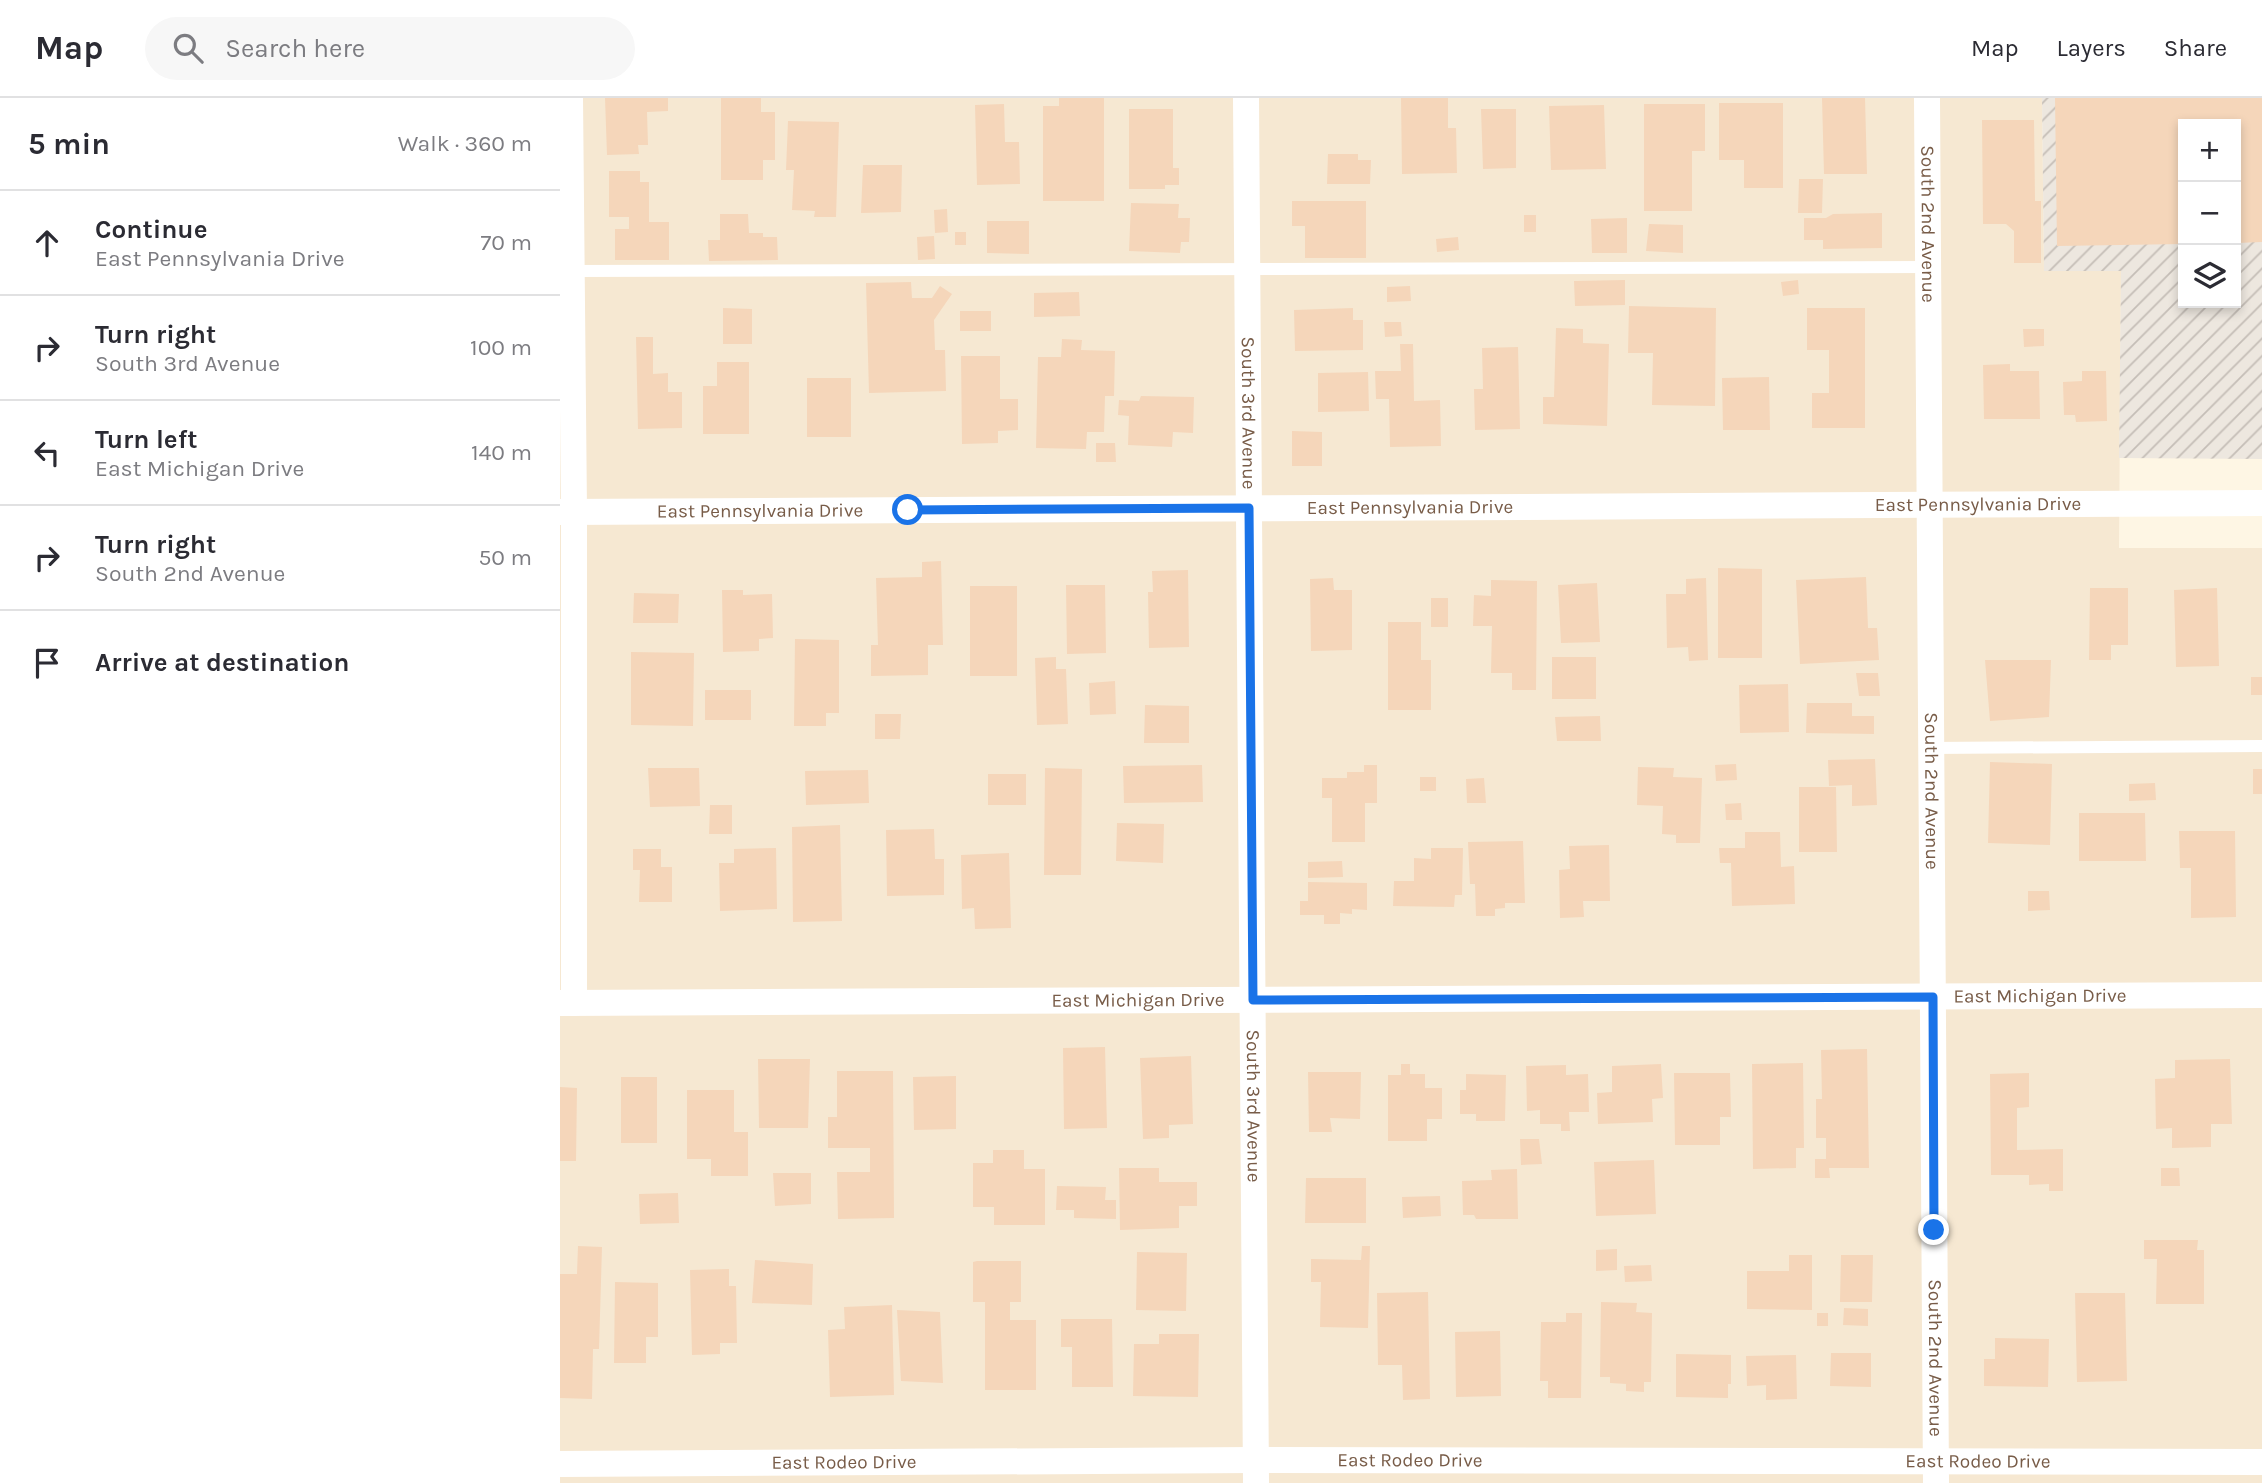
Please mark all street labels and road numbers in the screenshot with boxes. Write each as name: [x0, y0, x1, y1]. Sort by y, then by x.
street label: South 2nd Avenue: [1916, 145, 1939, 303]
street label: South 3rd Avenue: [1237, 336, 1260, 490]
street label: East Pennsylvania Drive: [1875, 493, 2081, 516]
street label: East Pennsylvania Drive: [1307, 496, 1513, 519]
street label: East Pennsylvania Drive: [657, 499, 863, 522]
street label: South 2nd Avenue: [1920, 712, 1943, 870]
street label: East Michigan Drive: [1953, 985, 2127, 1007]
street label: East Michigan Drive: [1051, 989, 1225, 1012]
street label: South 3rd Avenue: [1242, 1029, 1265, 1183]
street label: South 2nd Avenue: [1924, 1279, 1947, 1437]
street label: East Rodeo Drive: [1337, 1449, 1483, 1471]
street label: East Rodeo Drive: [1905, 1450, 2051, 1473]
street label: East Rodeo Drive: [771, 1451, 917, 1474]

